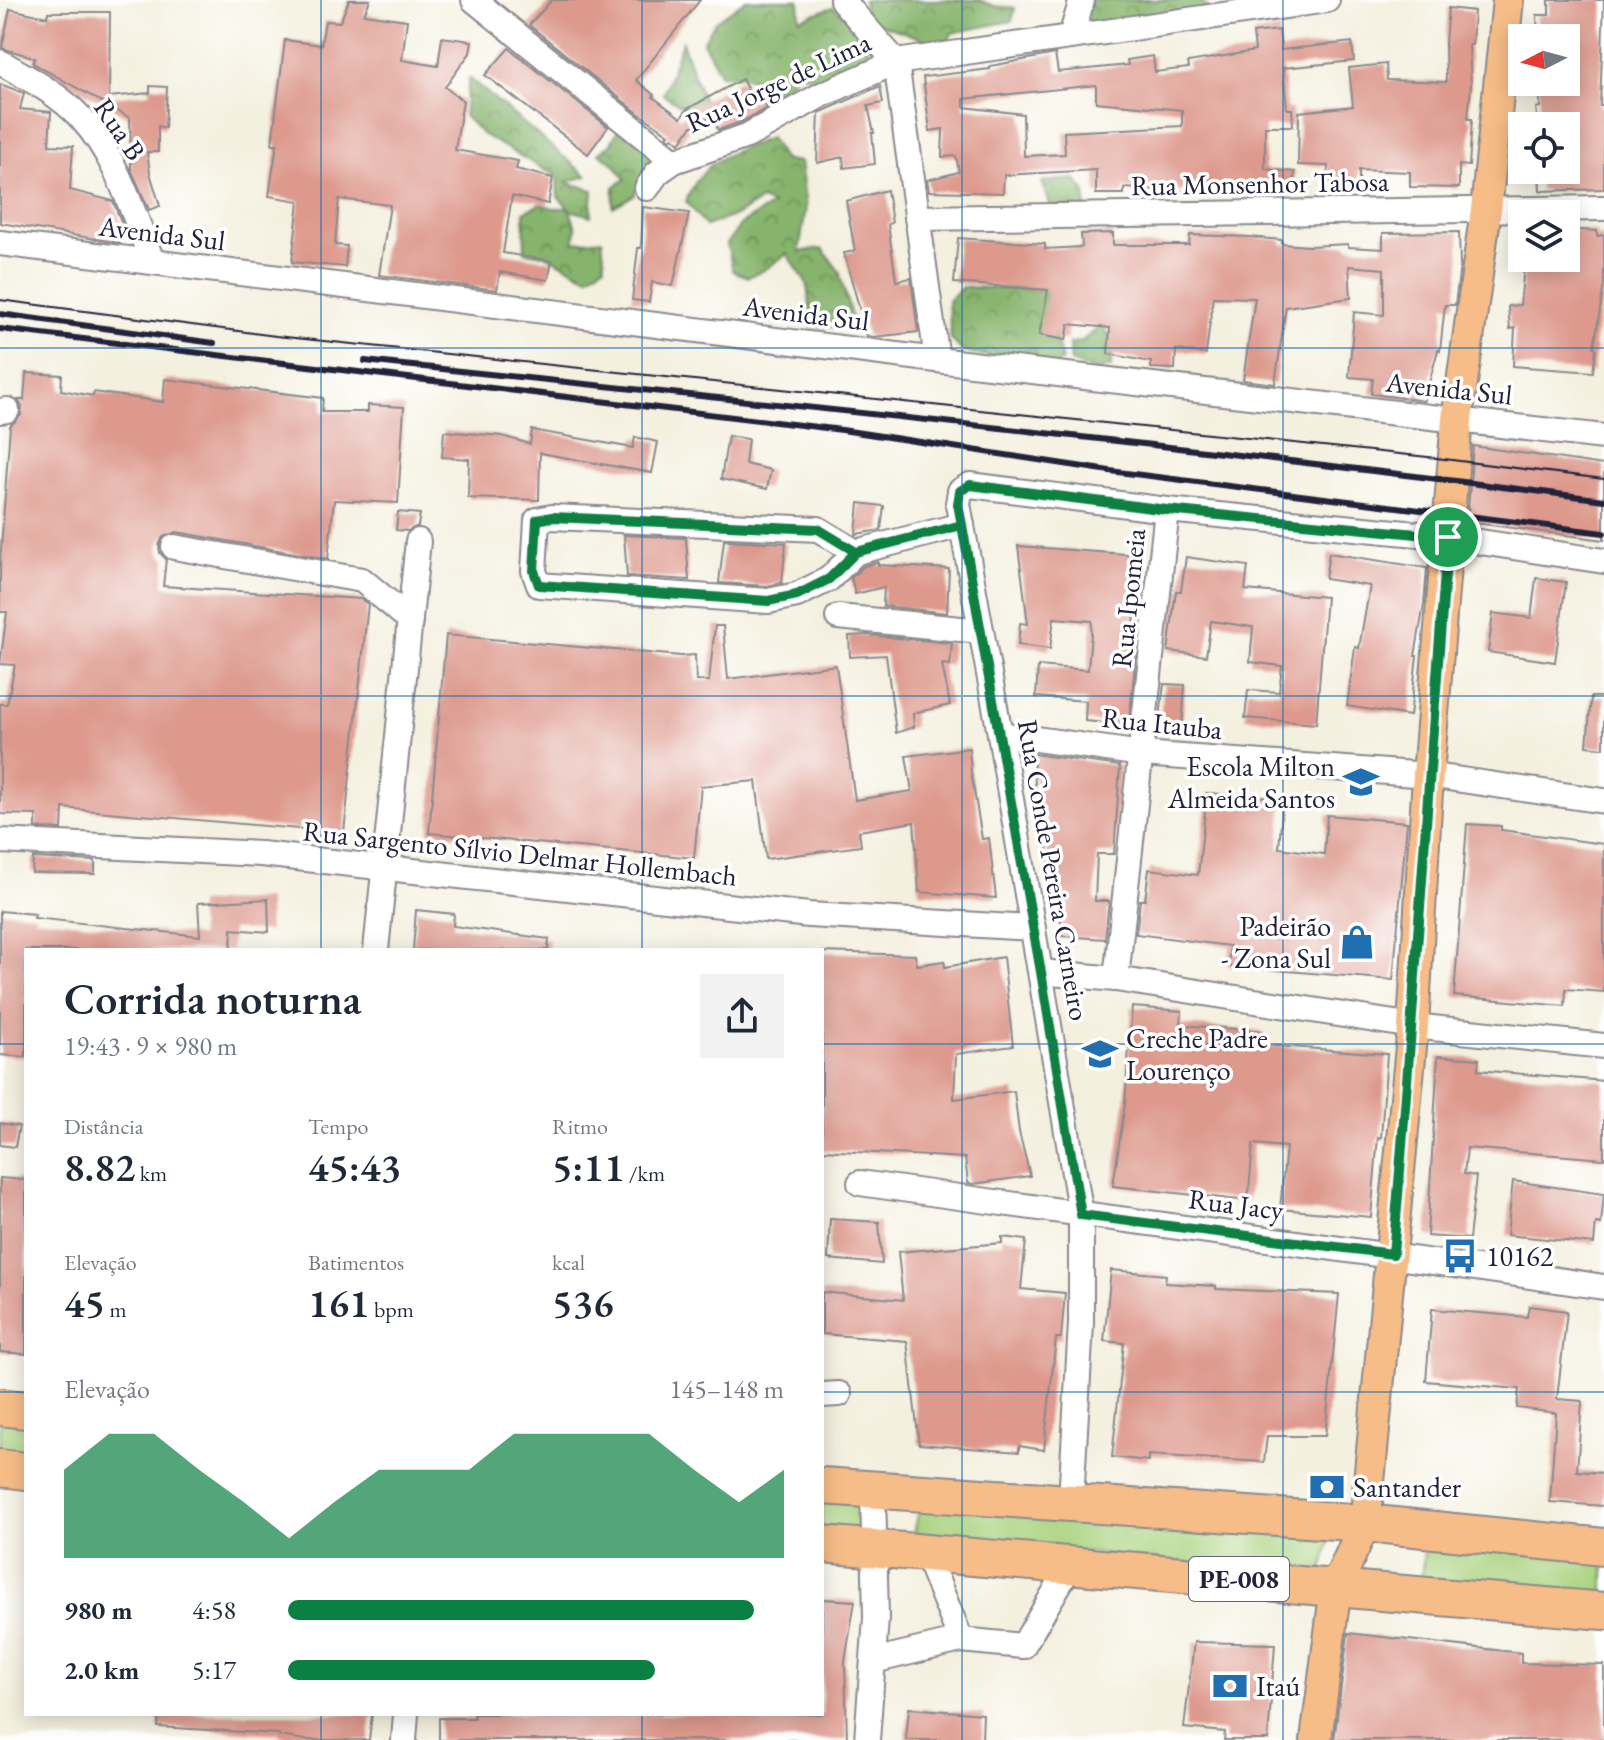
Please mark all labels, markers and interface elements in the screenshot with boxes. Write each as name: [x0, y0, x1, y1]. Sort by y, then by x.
street label: Rua Jorge de Lima: [680, 23, 877, 141]
north arrow: [1508, 24, 1580, 96]
map controls: [1508, 24, 1580, 272]
street label: Rua B: [86, 91, 154, 167]
button: locate: [1508, 112, 1580, 184]
street label: Rua Monsenhor Tabosa: [1131, 163, 1390, 203]
button: layers: [1508, 200, 1580, 272]
street label: Avenida Sul: [96, 207, 227, 259]
street label: Avenida Sul: [740, 287, 871, 339]
street label: Avenida Sul: [1383, 363, 1514, 413]
pin: [1414, 503, 1482, 571]
icon: arrive: [1426, 515, 1470, 559]
street label: Rua Ipomeia: [1103, 526, 1153, 670]
street label: Rua Itauba: [1100, 699, 1225, 747]
street label: Rua Conde Pereira Carneiro: [1010, 717, 1098, 1023]
place label: Escola Milton Almeida Santos: [1167, 748, 1335, 816]
school or university icon: Escola Milton Almeida Santos: [1342, 763, 1380, 801]
street label: Rua Sargento Sílvio Delmar Hollembach: [301, 812, 739, 894]
place label: Padeirão - Zona Sul: [1221, 908, 1331, 976]
shop icon: Padeirão - Zona Sul: [1338, 923, 1376, 961]
text: Corrida noturna: [64, 970, 362, 1027]
button: share: [700, 974, 784, 1058]
place label: Creche Padre Lourenço: [1126, 1020, 1268, 1088]
text: 19:43 · 9 × 980 m: [64, 1029, 237, 1063]
school or university icon: Creche Padre Lourenço: [1081, 1035, 1119, 1073]
text: Distância: [64, 1112, 144, 1141]
text: Tempo: [308, 1112, 368, 1141]
text: Ritmo: [552, 1112, 608, 1141]
text: 8.82: [64, 1141, 135, 1193]
text: 45:43: [308, 1141, 401, 1193]
text: 5:11: [552, 1141, 624, 1193]
text: km: [135, 1159, 167, 1188]
text: /km: [624, 1159, 665, 1188]
street label: Rua Jacy: [1187, 1180, 1286, 1228]
bus stop icon: 10162: [1441, 1237, 1479, 1275]
place label: 10162: [1486, 1238, 1554, 1274]
text: Elevação: [64, 1248, 137, 1277]
text: Batimentos: [308, 1248, 404, 1277]
text: kcal: [552, 1248, 585, 1277]
text: 45: [64, 1277, 105, 1329]
text: 161: [308, 1277, 370, 1329]
text: 536: [552, 1277, 614, 1329]
text: m: [105, 1295, 127, 1324]
text: bpm: [370, 1295, 414, 1324]
text: Elevação: [64, 1372, 150, 1406]
text: 145–148 m: [669, 1372, 784, 1406]
bank icon: Santander: [1308, 1468, 1346, 1506]
place label: Santander: [1353, 1469, 1462, 1505]
road number: PE-008: [1189, 1557, 1289, 1601]
text: 980 m: [64, 1593, 132, 1627]
text: 4:58: [192, 1593, 236, 1627]
text: 2.0 km: [64, 1653, 139, 1687]
text: 5:17: [192, 1653, 236, 1687]
bank icon: Itaú: [1211, 1667, 1249, 1705]
place label: Itaú: [1256, 1668, 1300, 1704]

